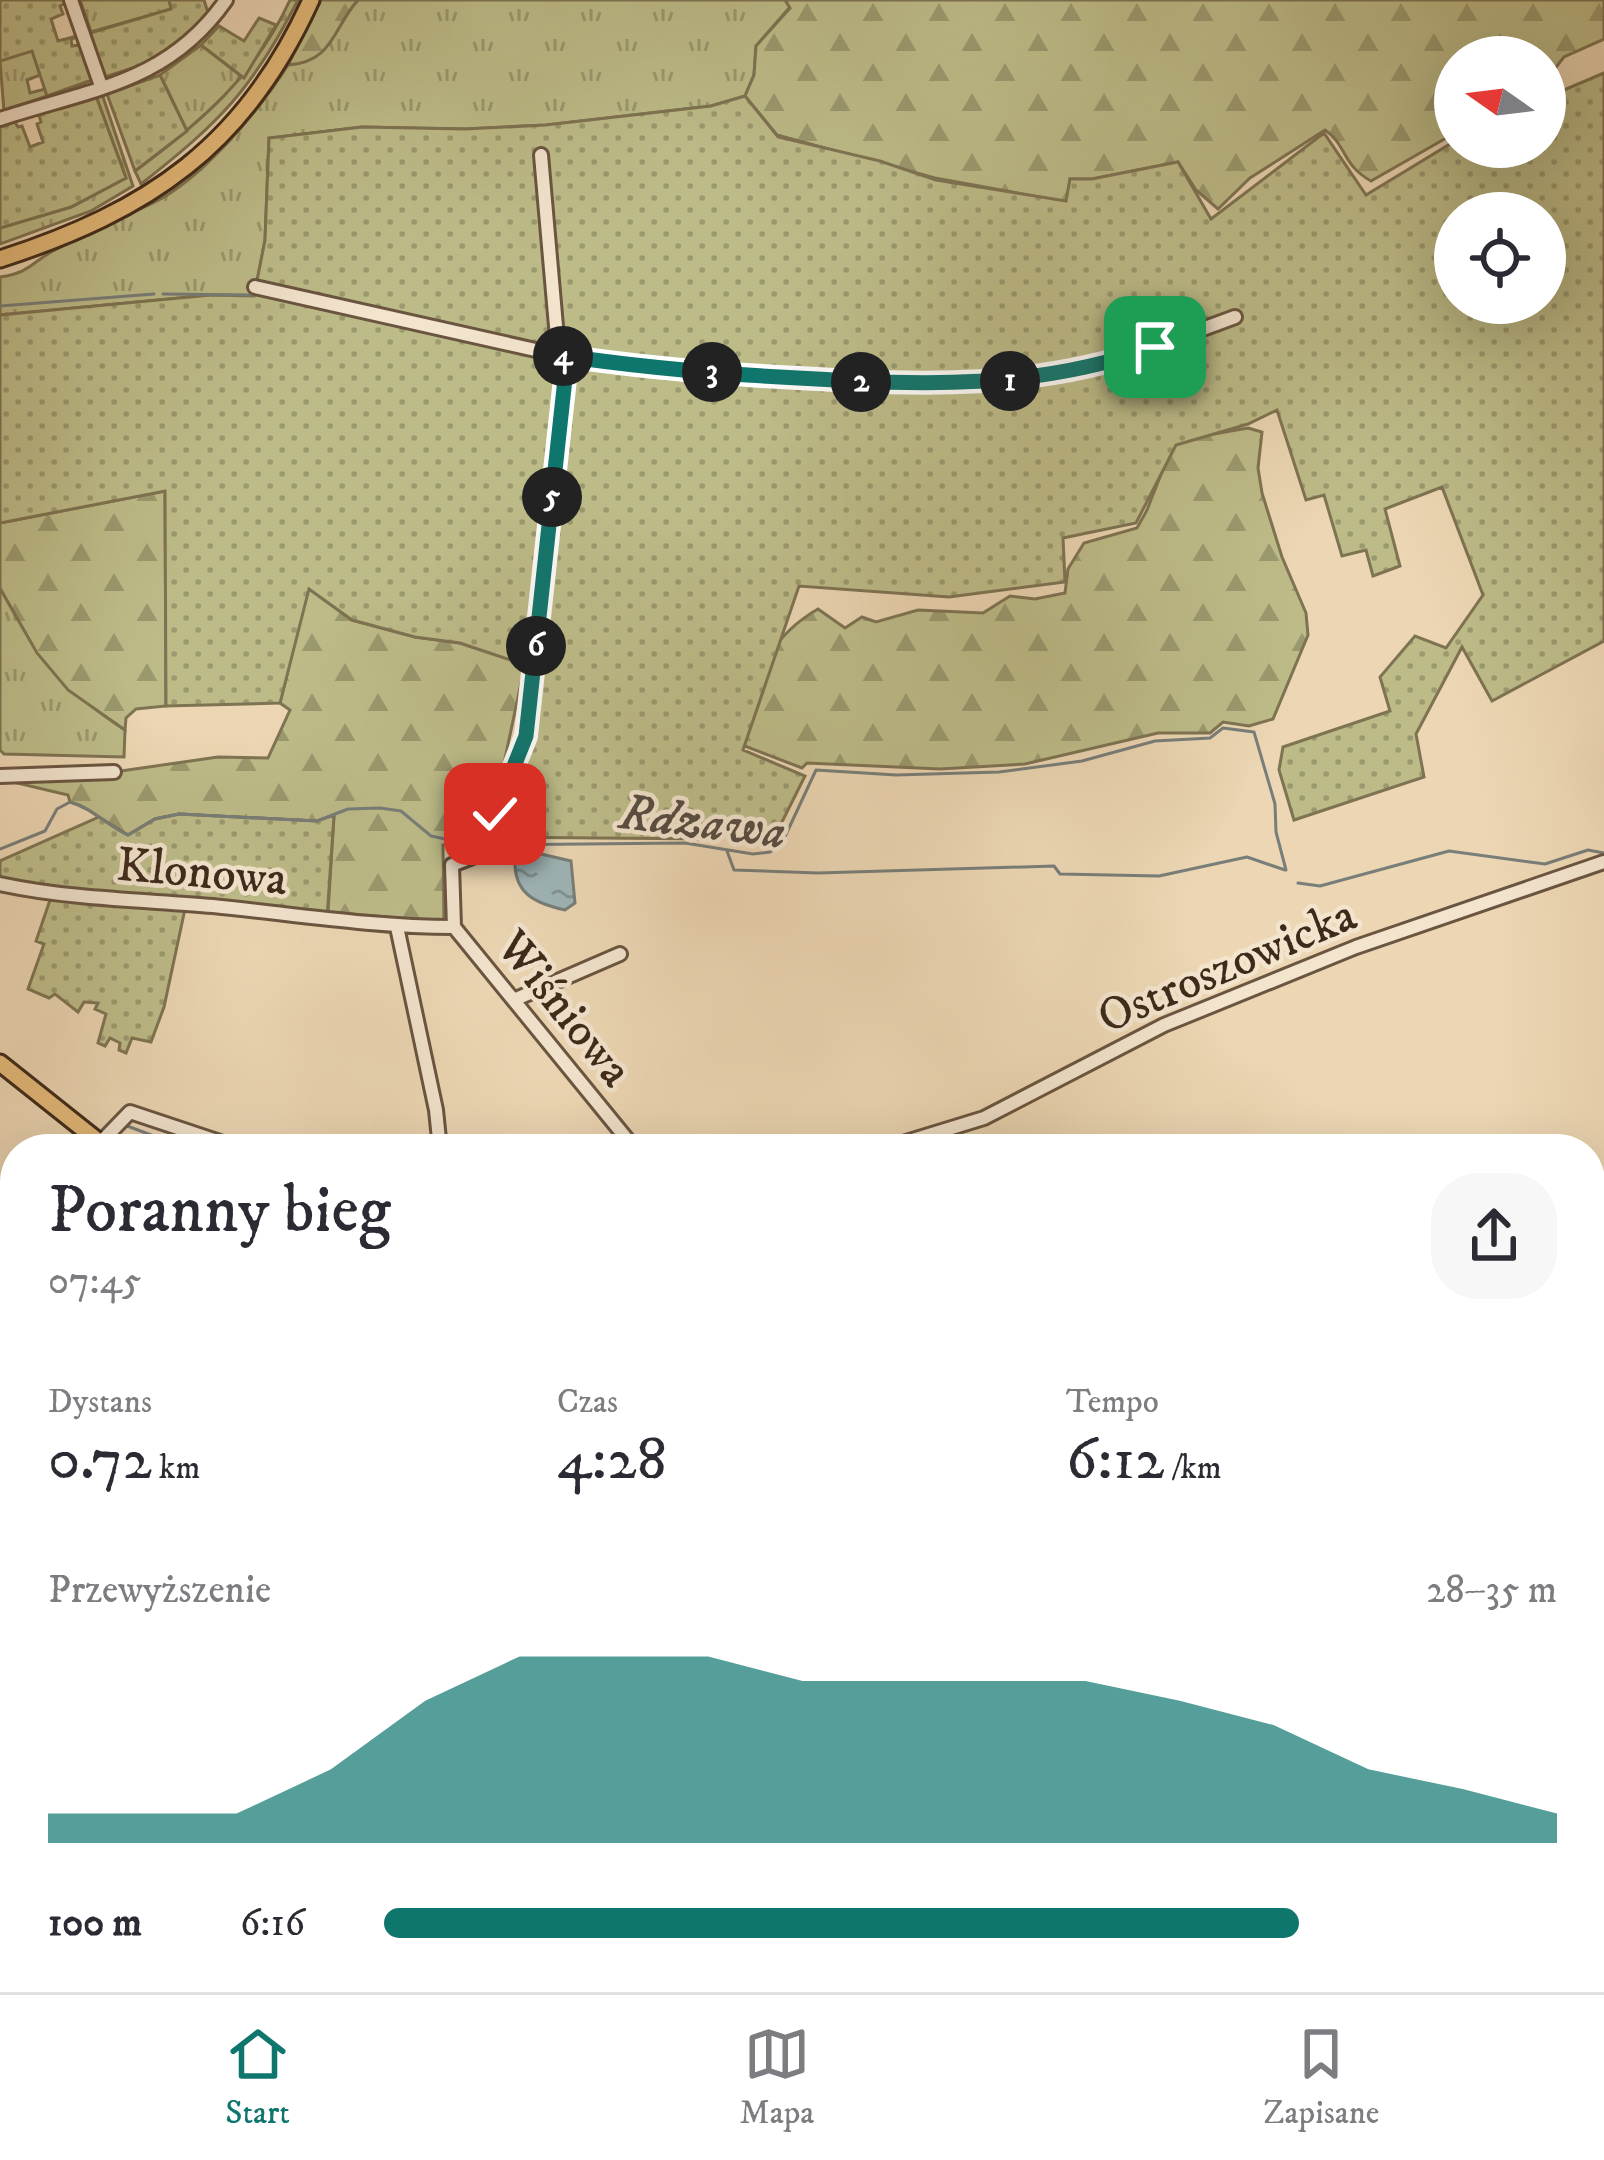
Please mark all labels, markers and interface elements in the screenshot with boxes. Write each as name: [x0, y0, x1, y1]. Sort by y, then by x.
north arrow: [1434, 36, 1566, 168]
map controls: [1434, 36, 1566, 324]
button: locate: [1434, 192, 1566, 324]
pin: [1104, 296, 1206, 398]
icon: arrive: [1122, 314, 1188, 380]
pin: 4: [533, 326, 593, 386]
text: 4: [554, 335, 573, 376]
pin: 3: [682, 342, 742, 402]
text: 3: [706, 351, 718, 392]
pin: 1: [980, 351, 1040, 411]
pin: 2: [831, 352, 891, 412]
text: 1: [1004, 360, 1016, 401]
text: 2: [853, 361, 869, 402]
pin: 5: [522, 467, 582, 527]
text: 5: [544, 476, 560, 517]
pin: 6: [506, 616, 566, 676]
text: 6: [527, 625, 545, 666]
pin: [444, 763, 546, 865]
icon: check: [462, 781, 528, 847]
water label: Rdzawa: [614, 781, 790, 865]
street label: Klonowa: [114, 836, 290, 910]
street label: Ostroszowicka: [1089, 885, 1366, 1048]
street label: Wiśniowa: [482, 918, 645, 1100]
text: Poranny bieg: [48, 1171, 391, 1253]
button: share: [1431, 1173, 1557, 1299]
text: 07:45: [48, 1257, 141, 1306]
text: Dystans: [48, 1382, 152, 1423]
text: Czas: [557, 1382, 618, 1423]
text: Tempo: [1066, 1382, 1159, 1423]
text: 0.72: [48, 1423, 152, 1498]
text: 4:28: [557, 1423, 667, 1498]
text: 6:12: [1066, 1423, 1164, 1498]
text: km: [152, 1448, 200, 1489]
text: /km: [1164, 1448, 1222, 1489]
text: Przewyższenie: [48, 1566, 271, 1615]
text: 28–35 m: [1426, 1566, 1557, 1615]
text: 100 m: [48, 1899, 142, 1948]
text: 6:16: [240, 1899, 305, 1948]
tab: Start: [225, 2021, 291, 2134]
tab: Mapa: [740, 2021, 814, 2134]
tab: Zapisane: [1263, 2021, 1379, 2134]

